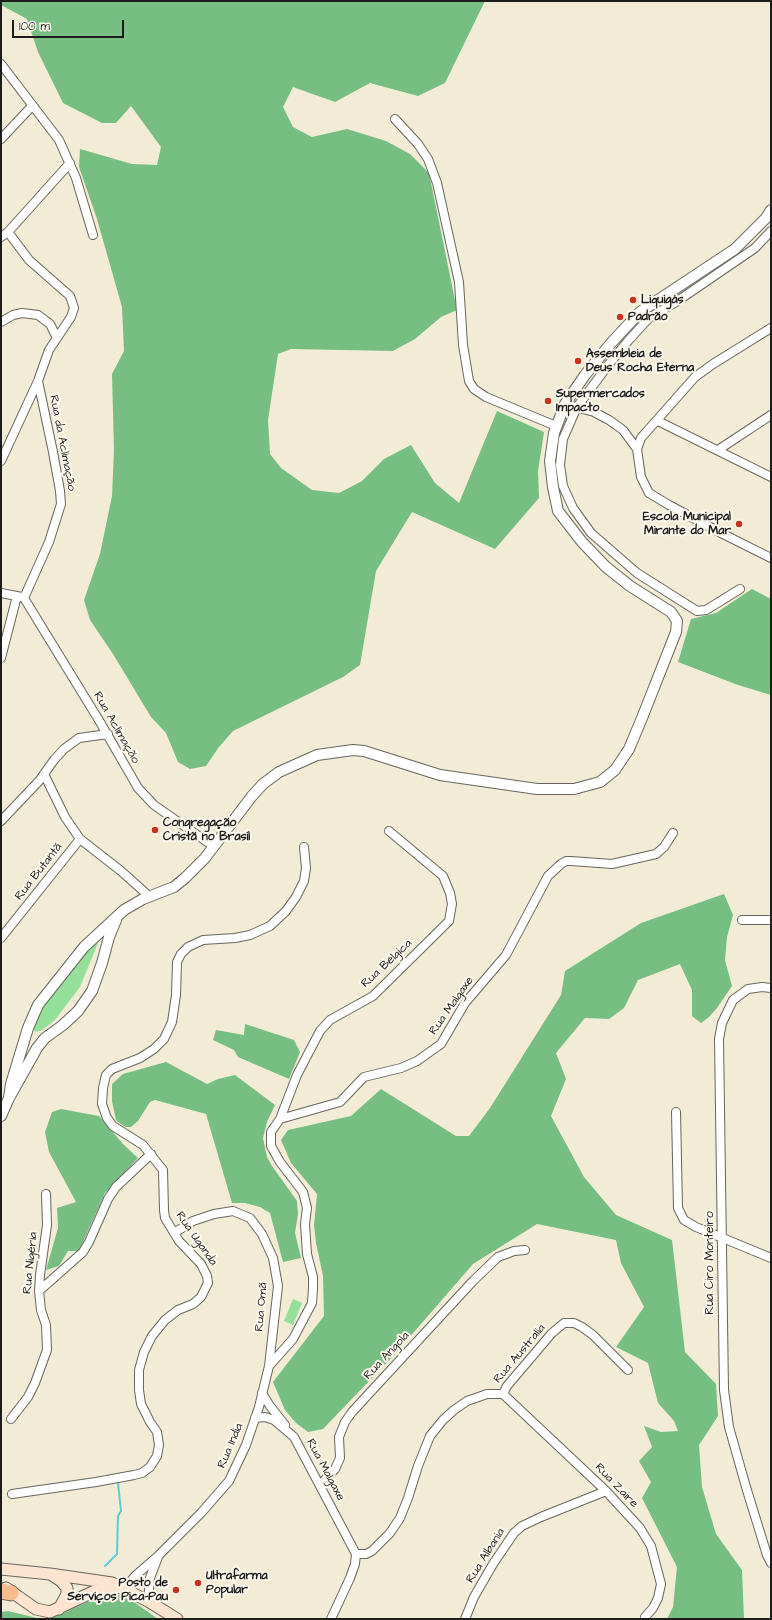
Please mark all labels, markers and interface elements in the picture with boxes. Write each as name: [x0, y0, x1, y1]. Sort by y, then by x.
scale bar: [14, 12, 126, 38]
text: 100 m: [19, 18, 50, 35]
place label: Liquigás: [641, 293, 684, 307]
marker: Liquigás: [628, 295, 638, 305]
place label: Padrão: [628, 310, 667, 324]
marker: Padrão: [615, 312, 625, 322]
place label: Assembleia de Deus Rocha Eterna: [586, 347, 694, 375]
marker: Assembleia de Deus Rocha Eterna: [573, 356, 583, 366]
place label: Supermercados Impacto: [556, 387, 645, 415]
street label: Rua da Aclimação: [46, 394, 78, 492]
marker: Supermercados Impacto: [543, 396, 553, 406]
place label: Escola Municipal Mirante do Mar: [643, 510, 731, 538]
marker: Escola Municipal Mirante do Mar: [734, 519, 744, 529]
street label: Rua Aclimação: [90, 690, 142, 766]
place label: Congregação Cristã no Brasil: [163, 816, 250, 844]
marker: Congregação Cristã no Brasil: [150, 825, 160, 835]
street label: Rua Butantã: [12, 841, 66, 903]
street label: Rua Bélgica: [359, 937, 415, 991]
street label: Rua Malgaxe: [427, 974, 477, 1038]
street label: Rua Uganda: [172, 1209, 220, 1269]
street label: Rua Ciro Monteiro: [703, 1211, 717, 1315]
street label: Rua Nigéria: [21, 1231, 41, 1295]
street label: Rua Omã: [253, 1282, 271, 1332]
street label: Rua Australia: [491, 1322, 549, 1386]
street label: Rua Angola: [361, 1329, 413, 1383]
street label: Rua India: [215, 1421, 247, 1471]
street label: Rua Malgaxe: [303, 1437, 347, 1503]
street label: Rua Zaire: [591, 1461, 641, 1511]
street label: Rua Albania: [463, 1526, 509, 1586]
place label: Ultrafarma Popular: [206, 1569, 268, 1597]
place label: Posto de Serviços Pica-Pau: [67, 1576, 168, 1604]
marker: Ultrafarma Popular: [193, 1578, 203, 1588]
marker: Posto de Serviços Pica-Pau: [171, 1585, 181, 1595]

